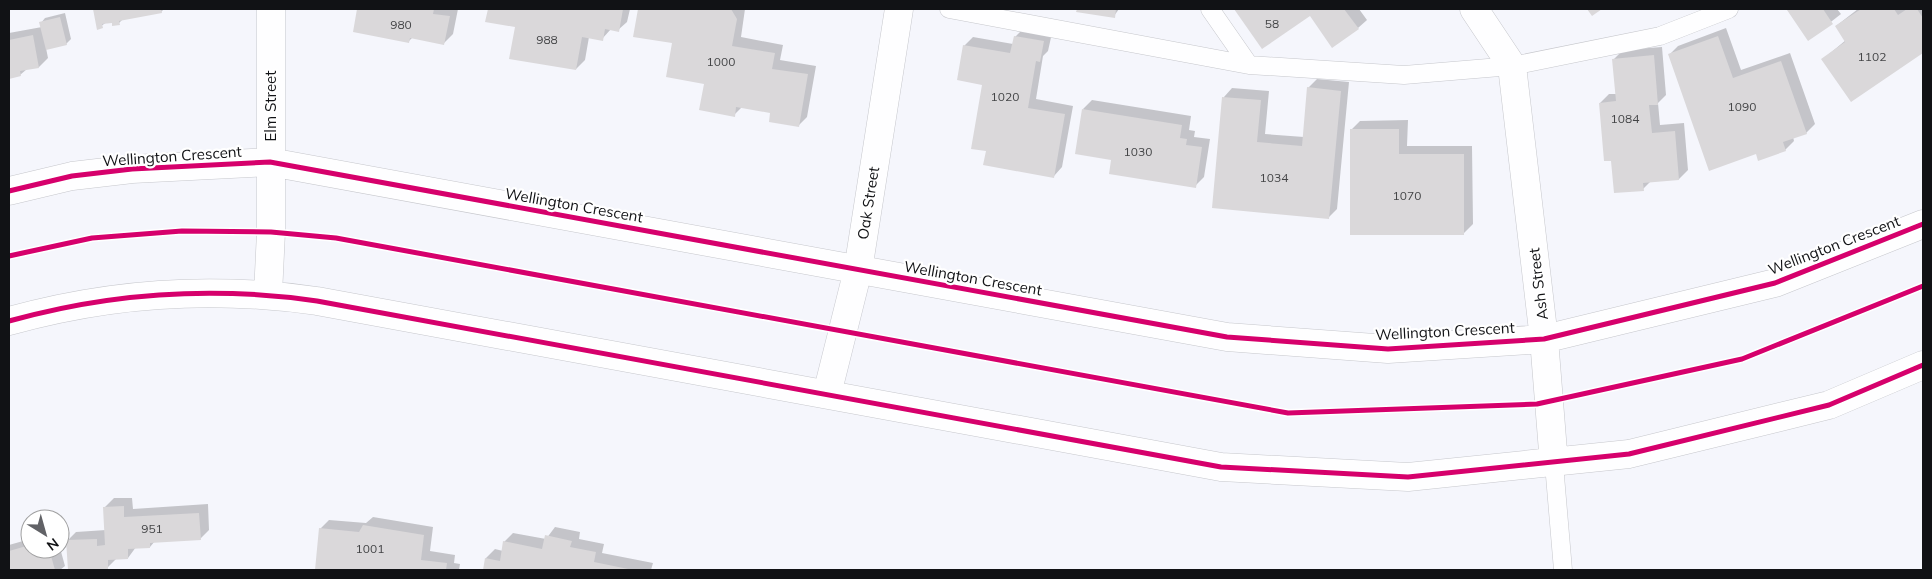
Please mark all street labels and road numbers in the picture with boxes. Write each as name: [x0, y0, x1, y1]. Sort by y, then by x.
street label: Elm Street: [261, 71, 280, 141]
street label: Wellington Crescent: [102, 142, 242, 170]
street label: Oak Street: [853, 165, 883, 241]
street label: Wellington Crescent: [504, 184, 644, 226]
street label: Wellington Crescent: [1765, 211, 1903, 279]
street label: Ash Street: [1524, 247, 1552, 321]
street label: Wellington Crescent: [903, 257, 1043, 299]
street label: Wellington Crescent: [1375, 318, 1515, 344]

